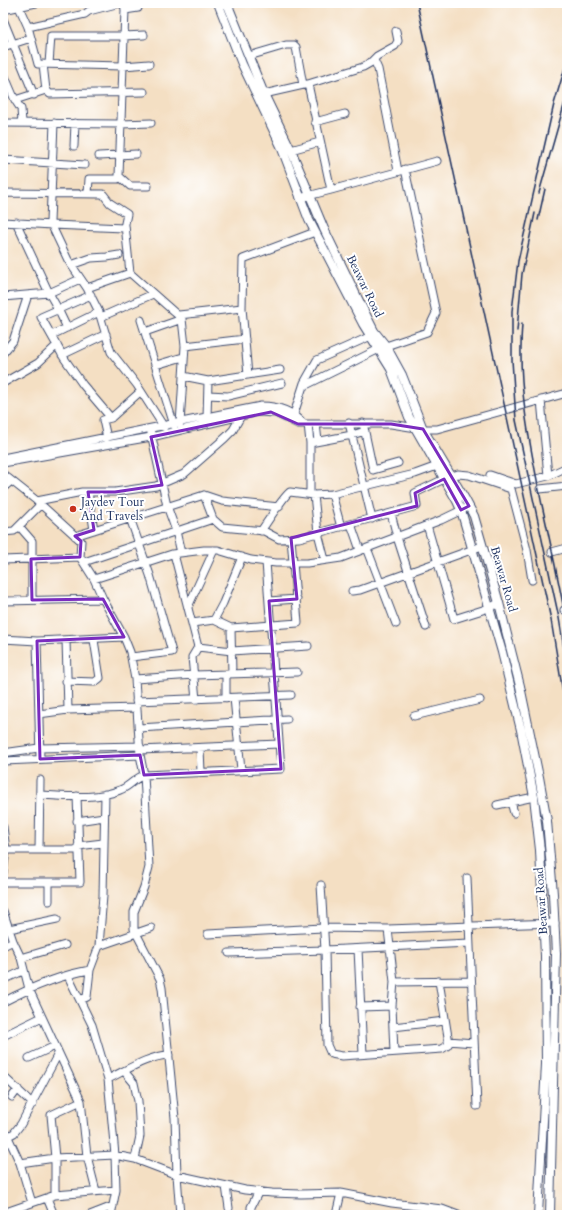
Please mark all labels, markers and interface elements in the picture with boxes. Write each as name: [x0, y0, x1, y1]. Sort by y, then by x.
street label: Beawar Road: [343, 252, 387, 320]
place label: Jaydev Tour And Travels: [79, 494, 145, 524]
marker: Jaydev Tour And Travels: [68, 504, 78, 514]
street label: Beawar Road: [487, 544, 521, 614]
street label: Beawar Road: [531, 866, 551, 935]

